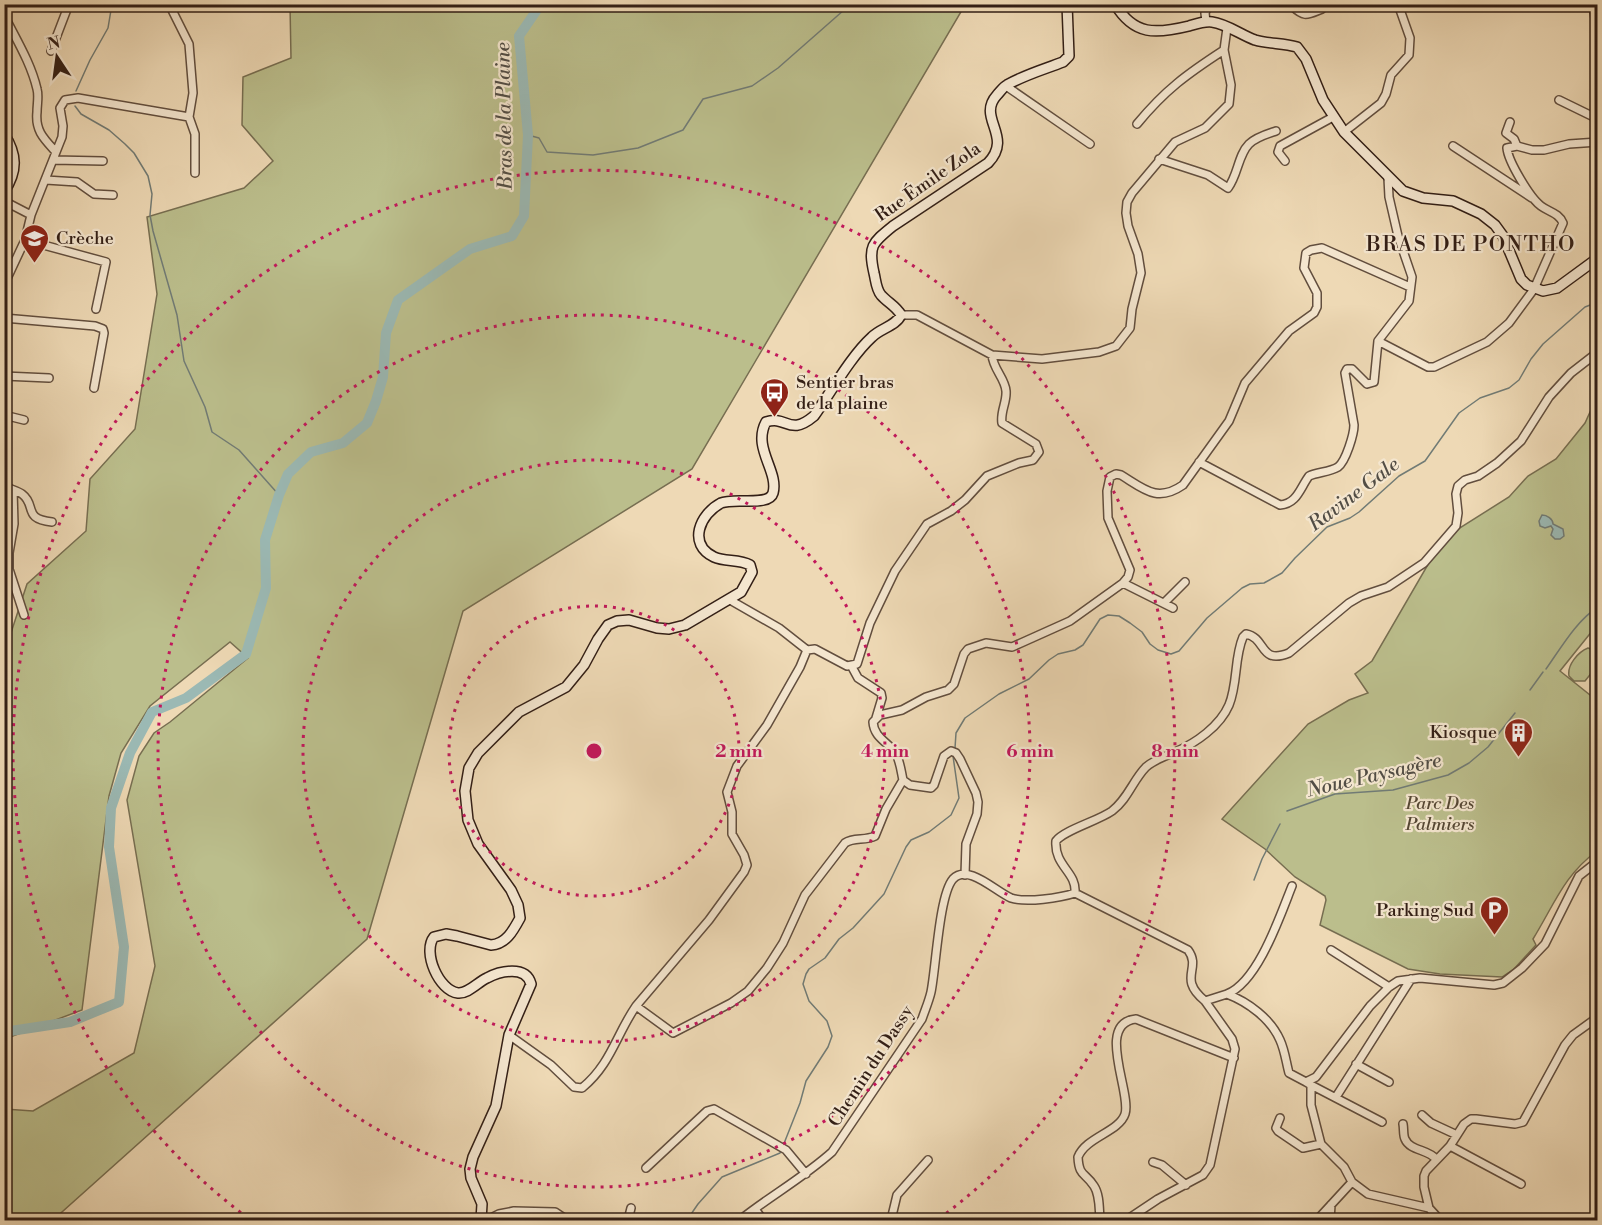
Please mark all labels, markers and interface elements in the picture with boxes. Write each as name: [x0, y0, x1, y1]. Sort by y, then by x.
north arrow: [27, 27, 87, 87]
text: N: [45, 32, 63, 55]
water label: Bras de la Plaine: [491, 41, 519, 191]
street label: Rue Émile Zola: [871, 136, 986, 227]
school or university icon: Crèche: [19, 222, 51, 264]
place label: Crèche: [56, 227, 114, 250]
district label: BRAS DE PONTHO: [1365, 232, 1576, 258]
place label: Sentier bras de la plaine: [796, 371, 894, 415]
bus stop icon: Sentier bras de la plaine: [759, 376, 791, 418]
water label: Ravine Gale: [1303, 452, 1405, 538]
building icon: Kiosque: [1502, 716, 1534, 758]
place label: Kiosque: [1429, 721, 1497, 744]
text: 2 min: [715, 740, 763, 763]
text: 4 min: [861, 740, 909, 763]
text: 6 min: [1006, 740, 1054, 763]
text: 8 min: [1151, 740, 1199, 763]
centre of rings: [584, 741, 604, 761]
water label: Noue Paysagère: [1303, 748, 1445, 804]
park label: Parc Des Palmiers: [1405, 792, 1475, 836]
parking icon: Parking Sud: [1479, 894, 1511, 936]
place label: Parking Sud: [1376, 899, 1475, 922]
street label: Chemin du Dassy: [823, 1001, 919, 1131]

